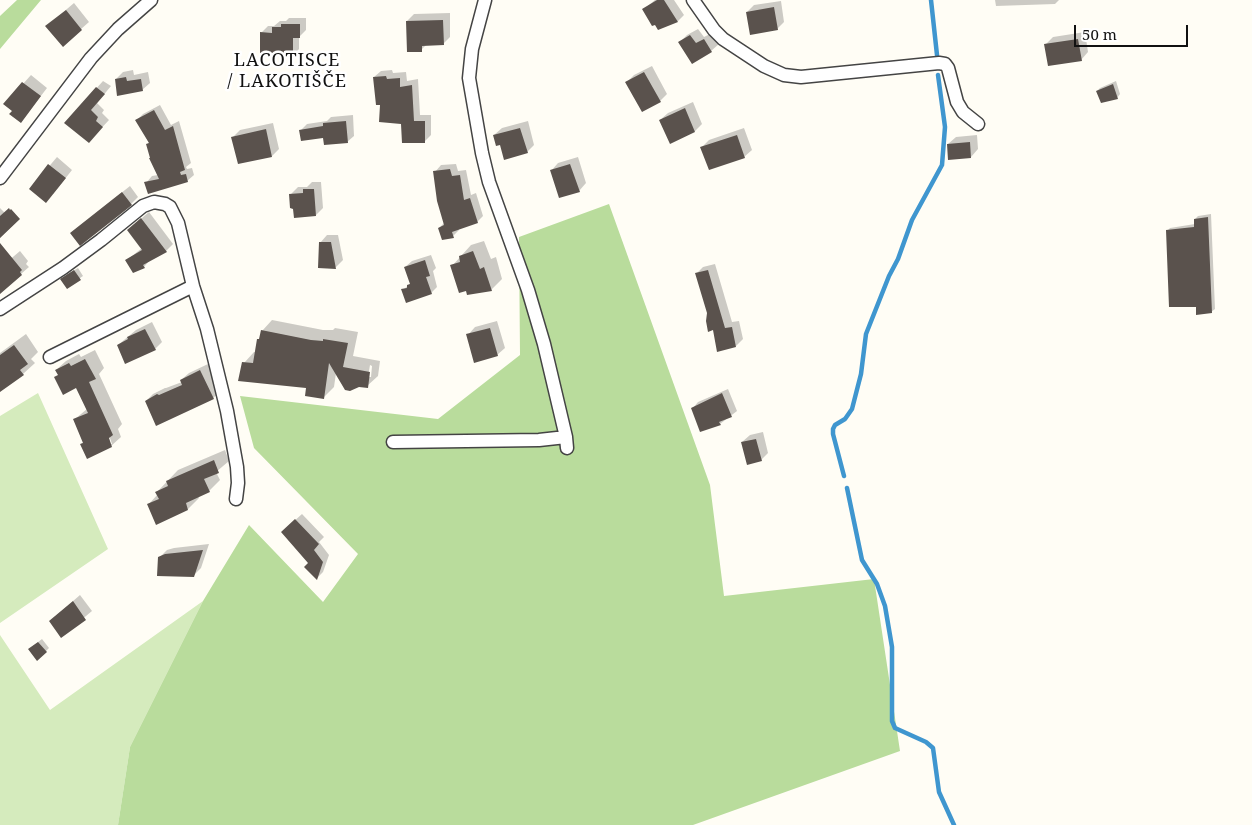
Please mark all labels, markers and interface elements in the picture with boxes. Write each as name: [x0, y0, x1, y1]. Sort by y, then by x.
scale bar: [1077, 15, 1191, 47]
text: 50 m: [1082, 24, 1117, 44]
district label: LACOTISCE / LAKOTIŠČE: [226, 50, 348, 92]

